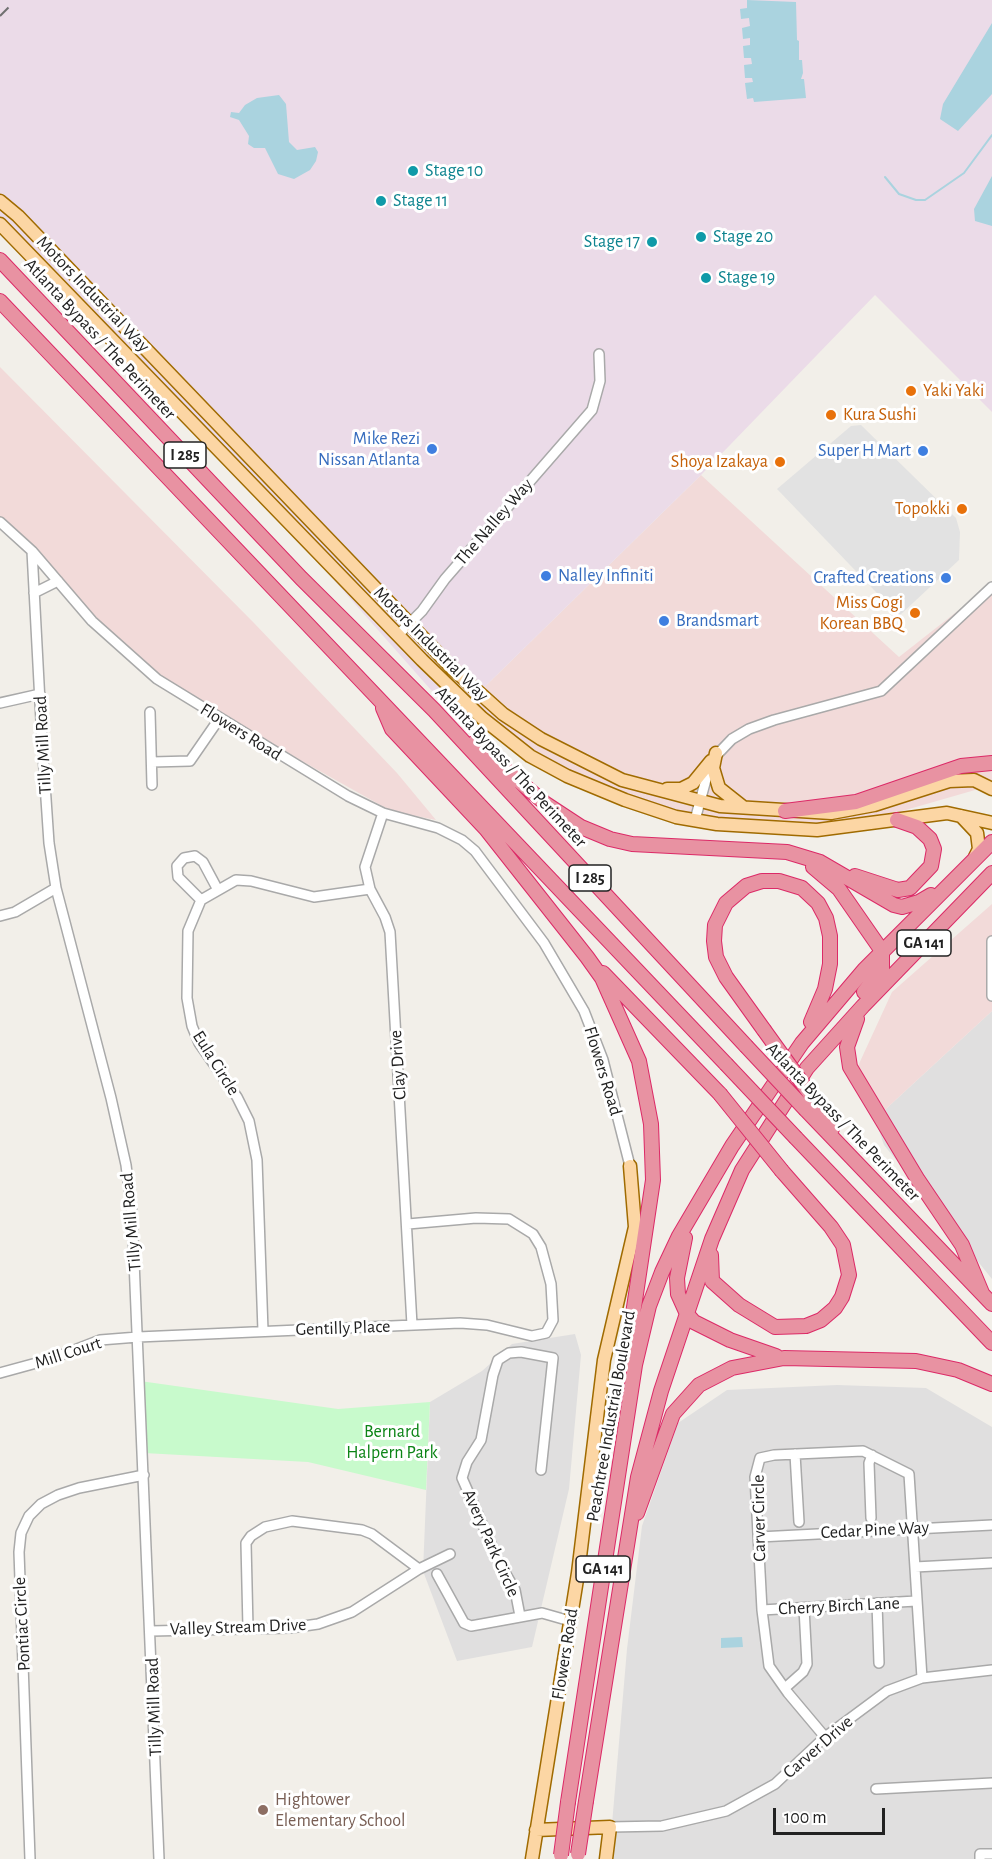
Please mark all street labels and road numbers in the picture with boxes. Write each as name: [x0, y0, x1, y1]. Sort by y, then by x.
street label: Motors Industrial Way: [32, 231, 154, 357]
street label: Atlanta Bypass / The Perimeter: [20, 254, 180, 424]
road number: I 285: [164, 442, 206, 468]
street label: The Nalley Way: [450, 474, 538, 570]
street label: Motors Industrial Way: [369, 582, 493, 706]
street label: Atlanta Bypass / The Perimeter: [431, 682, 591, 852]
street label: Tilly Mill Road: [30, 695, 56, 795]
street label: Flowers Road: [196, 698, 286, 766]
road number: I 285: [569, 865, 611, 891]
road number: GA 141: [897, 930, 951, 956]
street label: Flowers Road: [579, 1024, 627, 1118]
street label: Eula Circle: [188, 1027, 244, 1099]
street label: Clay Drive: [385, 1029, 411, 1101]
street label: Atlanta Bypass / The Perimeter: [761, 1038, 925, 1206]
street label: Tilly Mill Road: [116, 1172, 146, 1272]
street label: Peachtree Industrial Boulevard: [582, 1309, 640, 1523]
street label: Gentilly Place: [295, 1316, 391, 1340]
street label: Mill Court: [32, 1332, 104, 1374]
street label: Carver Circle: [747, 1474, 771, 1562]
street label: Avery Park Circle: [458, 1486, 524, 1600]
street label: Cedar Pine Way: [820, 1516, 930, 1544]
road number: GA 141: [576, 1556, 630, 1582]
street label: Pontiac Circle: [9, 1576, 35, 1672]
street label: Cherry Birch Lane: [778, 1592, 900, 1620]
street label: Flowers Road: [547, 1607, 583, 1701]
street label: Valley Stream Drive: [169, 1614, 307, 1640]
street label: Tilly Mill Road: [141, 1657, 167, 1757]
street label: Carver Drive: [779, 1711, 857, 1783]

